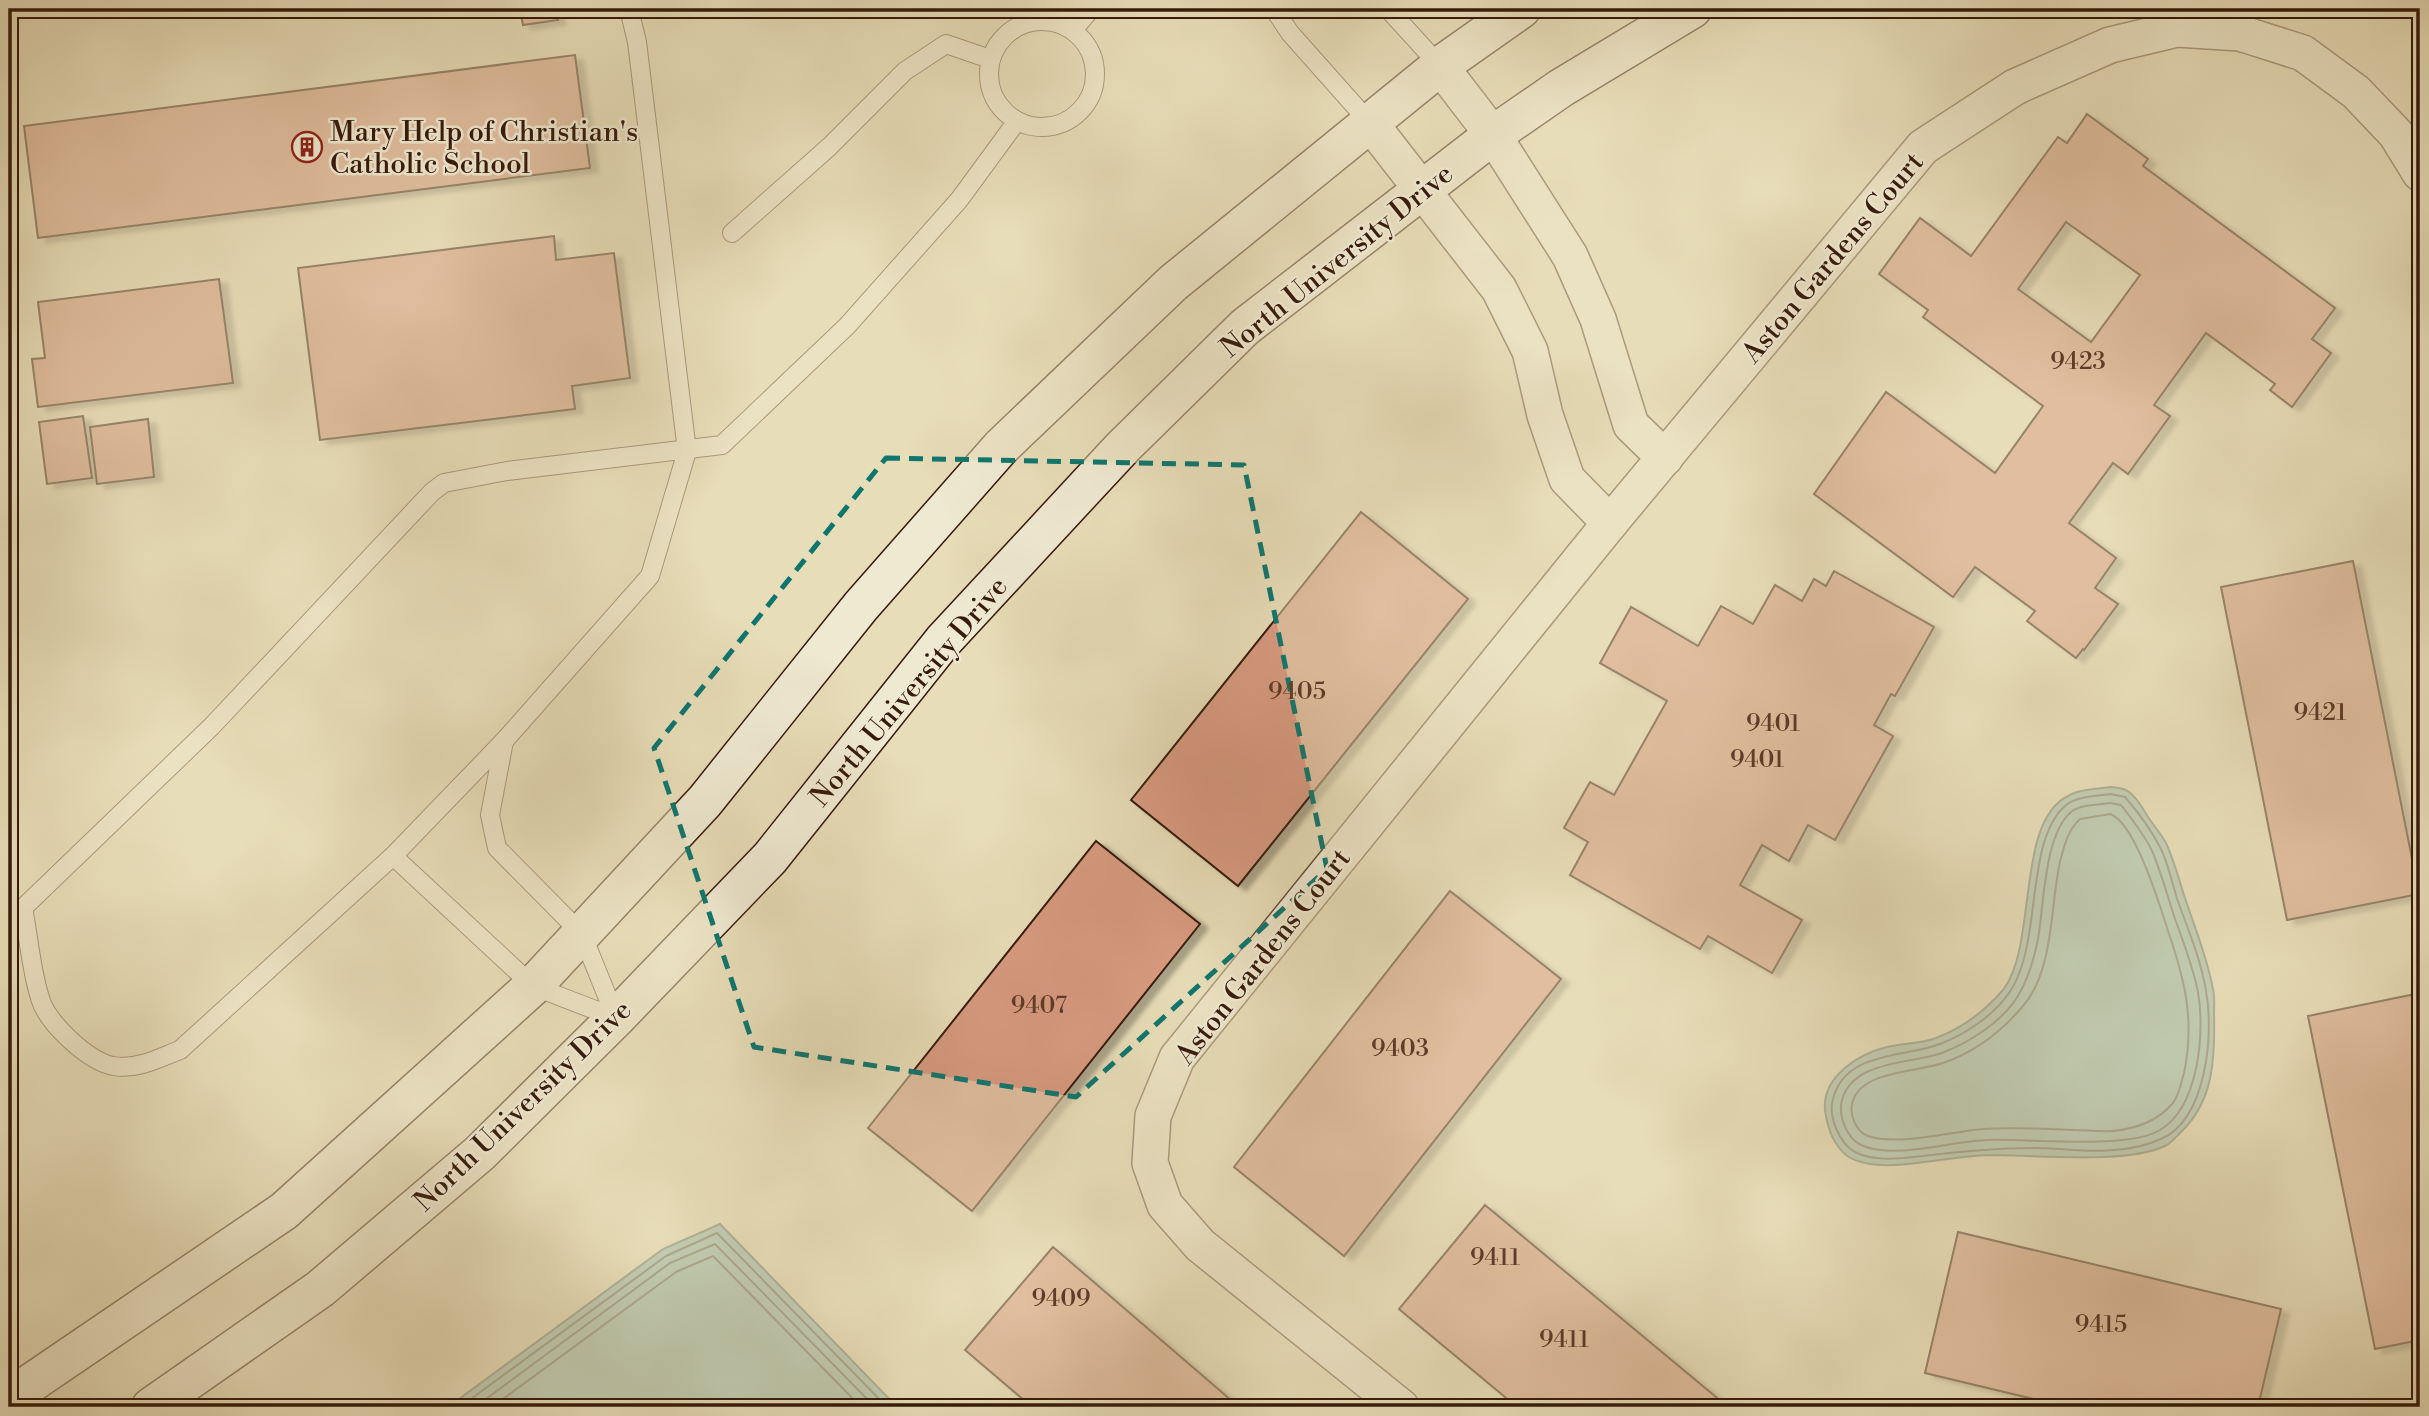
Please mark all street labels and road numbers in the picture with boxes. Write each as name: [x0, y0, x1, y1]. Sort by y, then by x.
street label: Aston Gardens Court: [1734, 145, 1932, 371]
street label: North University Drive: [1214, 157, 1460, 366]
street label: North University Drive: [803, 570, 1015, 814]
street label: Aston Gardens Court: [1167, 842, 1358, 1073]
street label: North University Drive: [407, 993, 639, 1219]

